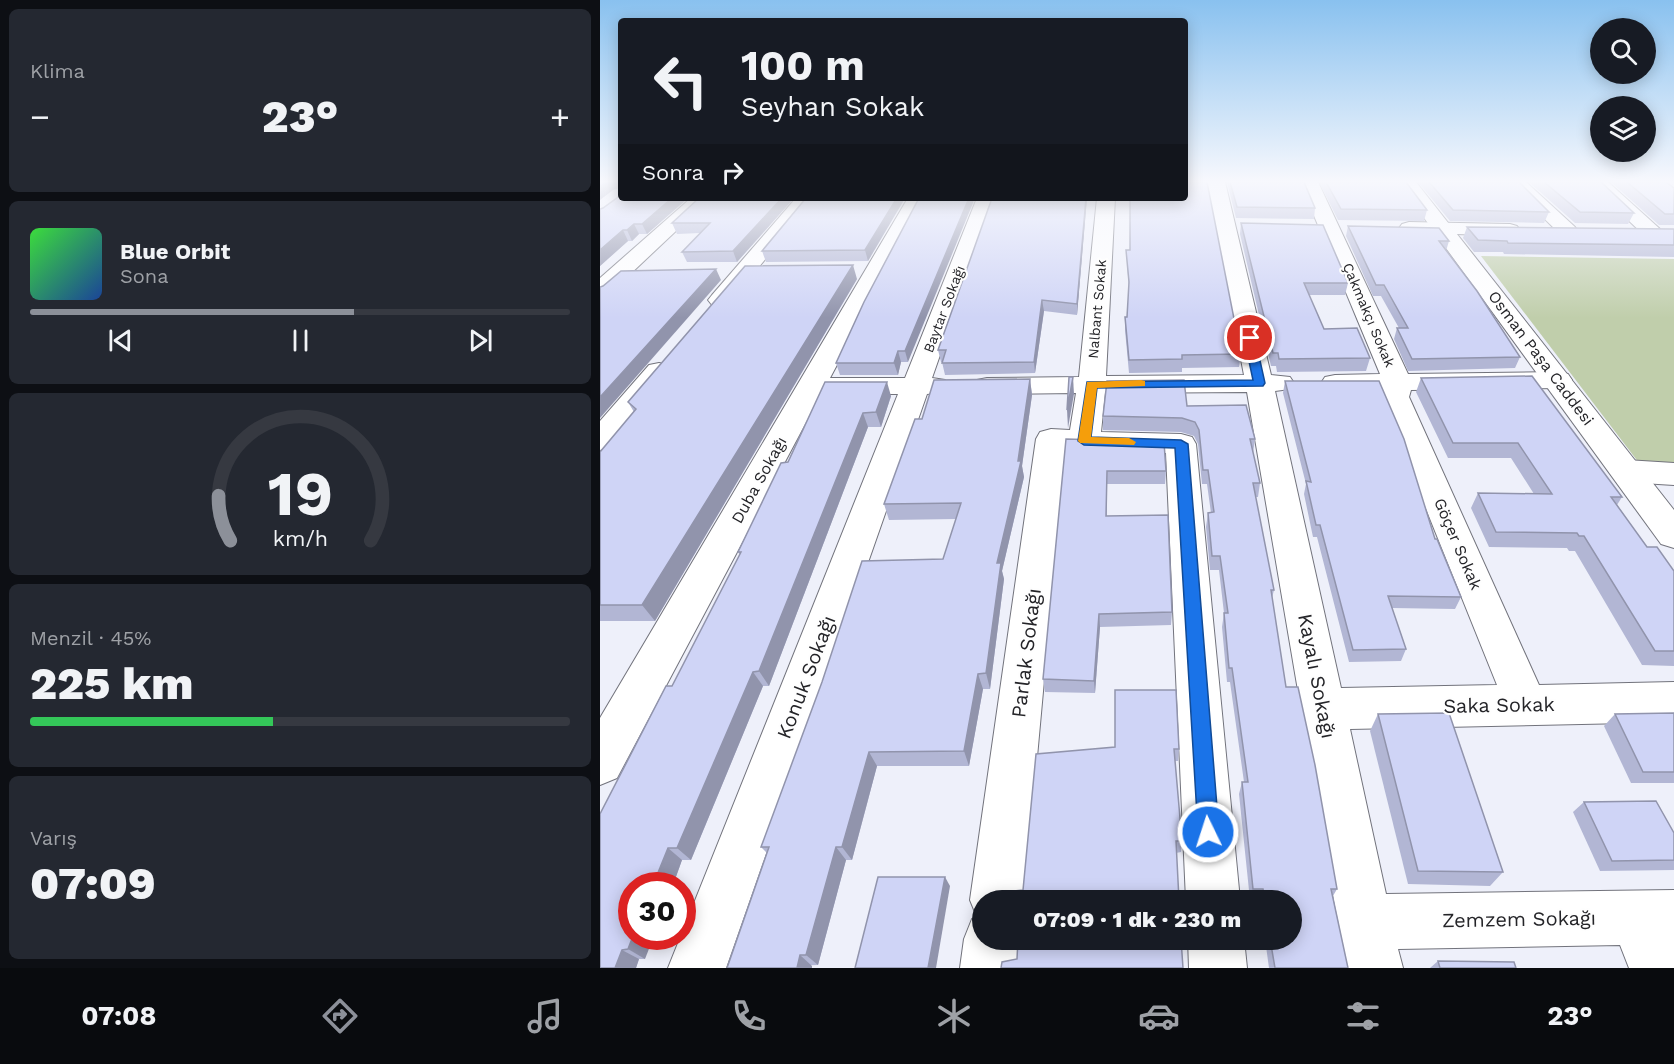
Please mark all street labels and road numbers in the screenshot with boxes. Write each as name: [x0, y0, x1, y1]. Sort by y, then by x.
street label: Nalbant Sokak: [1085, 259, 1109, 359]
street label: Çakmakçı Sokak: [1340, 260, 1398, 370]
street label: Baytar Sokağı: [920, 263, 968, 355]
street label: Osman Paşa Caddesi: [1484, 287, 1598, 429]
street label: Duba Sokağı: [727, 433, 791, 527]
street label: Göçer Sokak: [1430, 495, 1486, 593]
street label: Parlak Sokağı: [1006, 587, 1046, 719]
street label: Konuk Sokağı: [772, 612, 840, 742]
street label: Kayalı Sokağı: [1293, 612, 1341, 740]
street label: Saka Sokak: [1443, 692, 1555, 718]
street label: Zemzem Sokağı: [1442, 906, 1596, 932]

